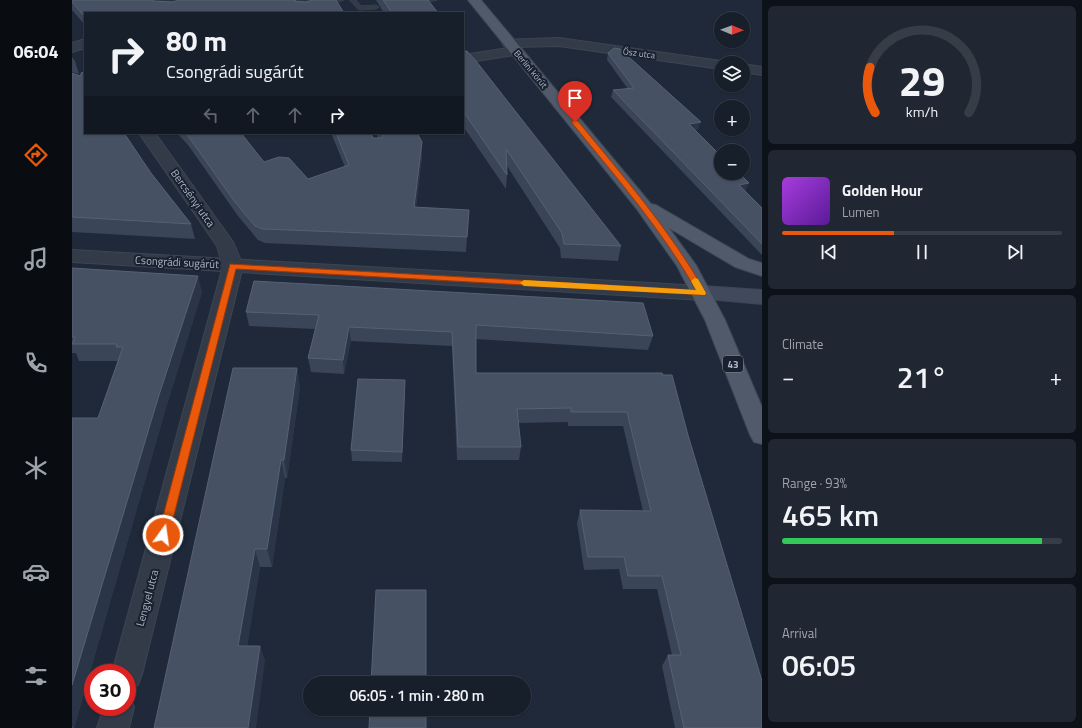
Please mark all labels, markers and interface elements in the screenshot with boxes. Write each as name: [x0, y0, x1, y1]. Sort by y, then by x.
north arrow: [714, 12, 750, 48]
map controls: [714, 12, 750, 180]
text: 80 m: [166, 19, 227, 62]
icon: right: [100, 28, 152, 80]
text: 06:04: [14, 38, 58, 65]
street label: Ősz utca: [622, 44, 657, 62]
street label: Berlini körút: [511, 47, 551, 91]
text: 29: [899, 49, 945, 112]
button: layers: [714, 56, 750, 92]
text: Csongrádi sugárút: [166, 58, 304, 85]
pin: [558, 81, 592, 122]
icon: arrive: [564, 87, 586, 109]
button: +: [714, 100, 750, 136]
text: km/h: [906, 101, 938, 123]
icon: left: [200, 104, 222, 126]
icon: ahead: [242, 104, 264, 126]
icon: ahead: [284, 104, 306, 126]
icon: right: [326, 104, 348, 126]
icon: directions: [22, 141, 50, 169]
button: −: [714, 144, 750, 180]
street label: Bercsényi utca: [167, 166, 219, 231]
text: Golden Hour: [842, 179, 923, 202]
text: Lumen: [842, 202, 879, 222]
icon: previous: [818, 241, 840, 263]
icon: pause: [911, 241, 933, 263]
icon: next: [1004, 241, 1026, 263]
icon: music: [22, 245, 50, 273]
street label: Csongrádi sugárút: [135, 252, 220, 272]
text: Climate: [782, 334, 823, 354]
icon: phone: [22, 349, 50, 377]
text: 21°: [897, 354, 947, 400]
road number: 43: [723, 356, 743, 372]
text: −: [782, 360, 794, 394]
text: +: [1050, 360, 1062, 394]
icon: climate: [22, 454, 50, 482]
text: Range · 93%: [782, 473, 847, 493]
text: 465 km: [782, 492, 879, 538]
position arrow: [142, 514, 184, 556]
icon: car: [22, 558, 50, 586]
street label: Lengyel utca: [132, 567, 162, 628]
text: Arrival: [782, 623, 817, 643]
text: 06:05: [782, 642, 856, 688]
icon: filters: [22, 662, 50, 690]
speed limit sign: 30: [84, 664, 136, 716]
text: 06:05 · 1 min · 280 m: [350, 684, 484, 707]

